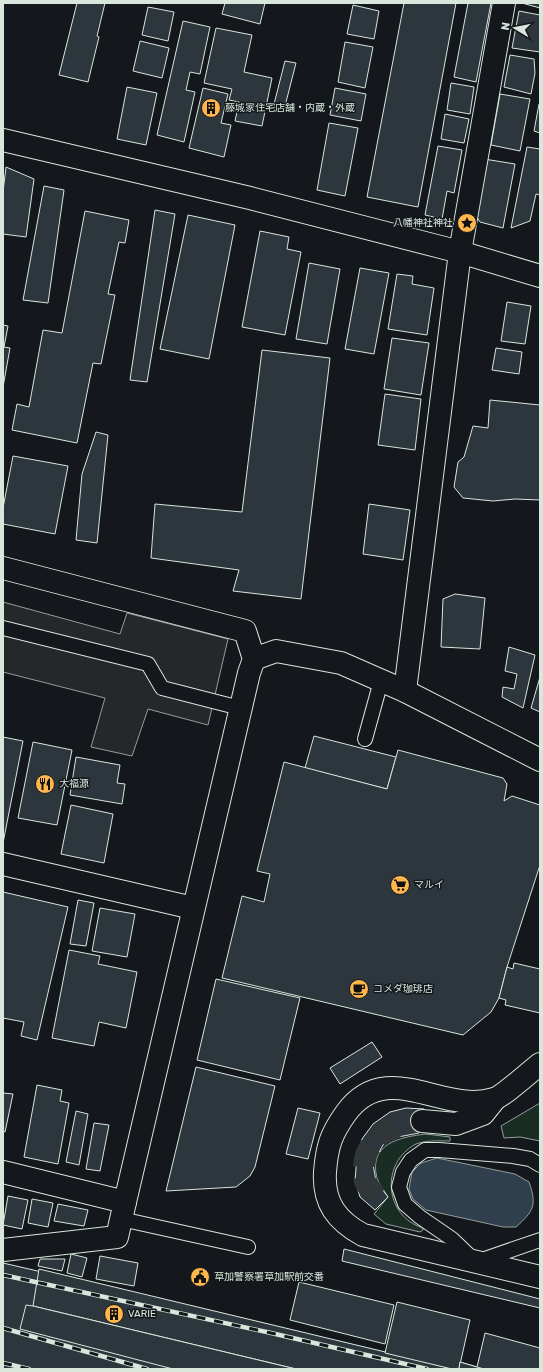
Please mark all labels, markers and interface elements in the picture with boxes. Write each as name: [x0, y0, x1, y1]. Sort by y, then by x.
north arrow: [495, 8, 535, 48]
text: N: [499, 21, 513, 31]
building icon: 藤城家住宅店舗・内蔵・外蔵: [200, 97, 222, 119]
place label: 藤城家住宅店舗・内蔵・外蔵: [225, 102, 355, 114]
place icon: 八幡神社神社: [456, 212, 478, 234]
place label: 八幡神社神社: [393, 217, 453, 229]
restaurant icon: 大福源: [34, 773, 56, 795]
place label: 大福源: [59, 778, 89, 790]
supermarket icon: マルイ: [389, 874, 411, 896]
place label: マルイ: [414, 879, 444, 891]
cafe icon: コメダ珈琲店: [348, 978, 370, 1000]
place label: コメダ珈琲店: [373, 983, 433, 995]
public building icon: 草加警察署草加駅前交番: [189, 1266, 211, 1288]
place label: 草加警察署草加駅前交番: [214, 1271, 324, 1283]
building icon: VARIE: [103, 1303, 125, 1325]
place label: VARIE: [128, 1308, 156, 1320]

